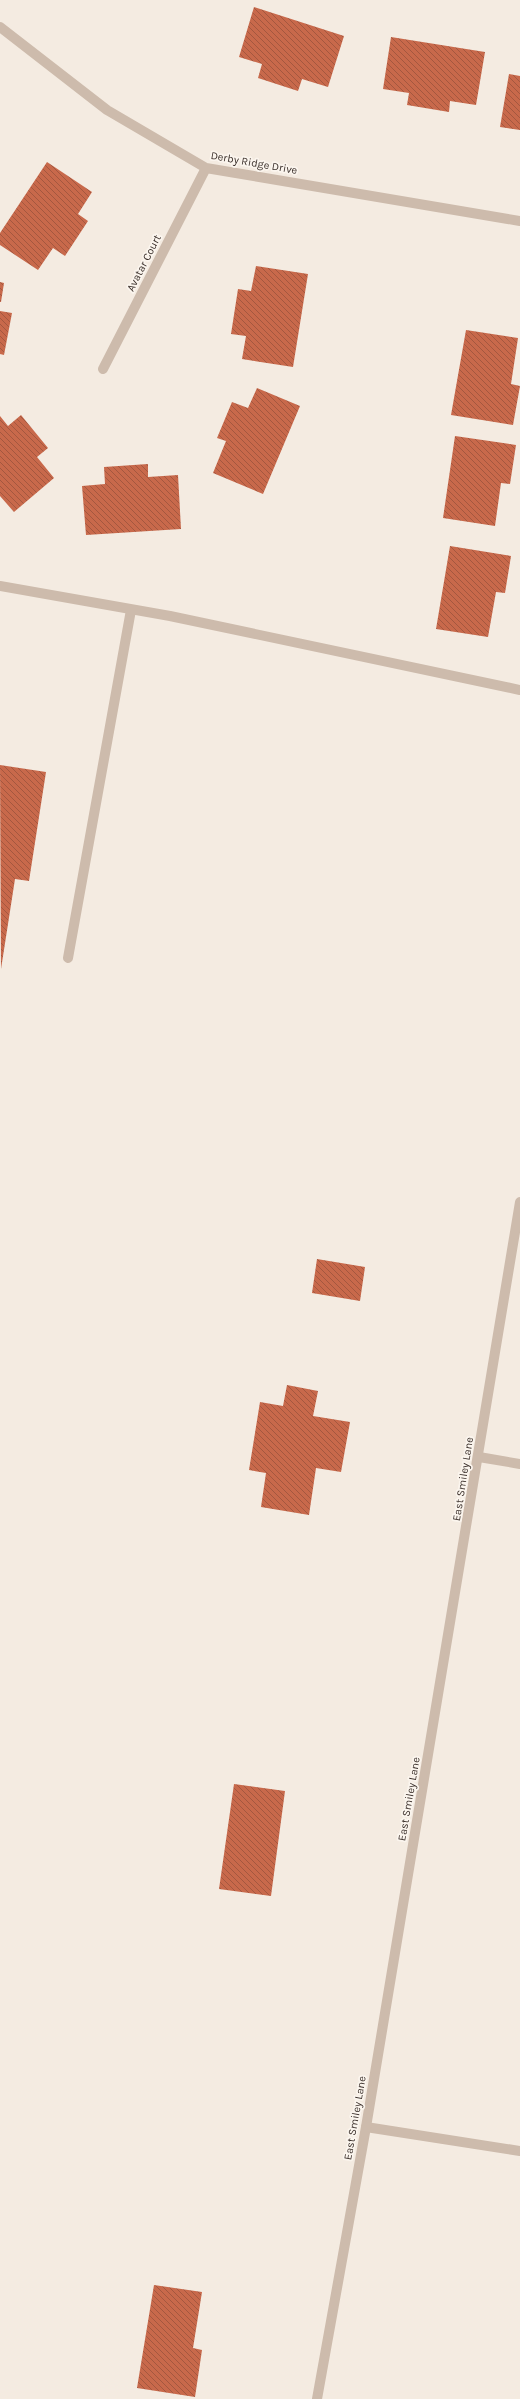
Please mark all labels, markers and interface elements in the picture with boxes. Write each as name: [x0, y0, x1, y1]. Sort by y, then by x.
street label: Derby Ridge Drive: [210, 149, 299, 177]
street label: Avatar Court: [124, 232, 164, 294]
street label: East Smiley Lane: [450, 1436, 476, 1522]
street label: East Smiley Lane: [395, 1756, 423, 1842]
street label: East Smiley Lane: [341, 2075, 369, 2161]

